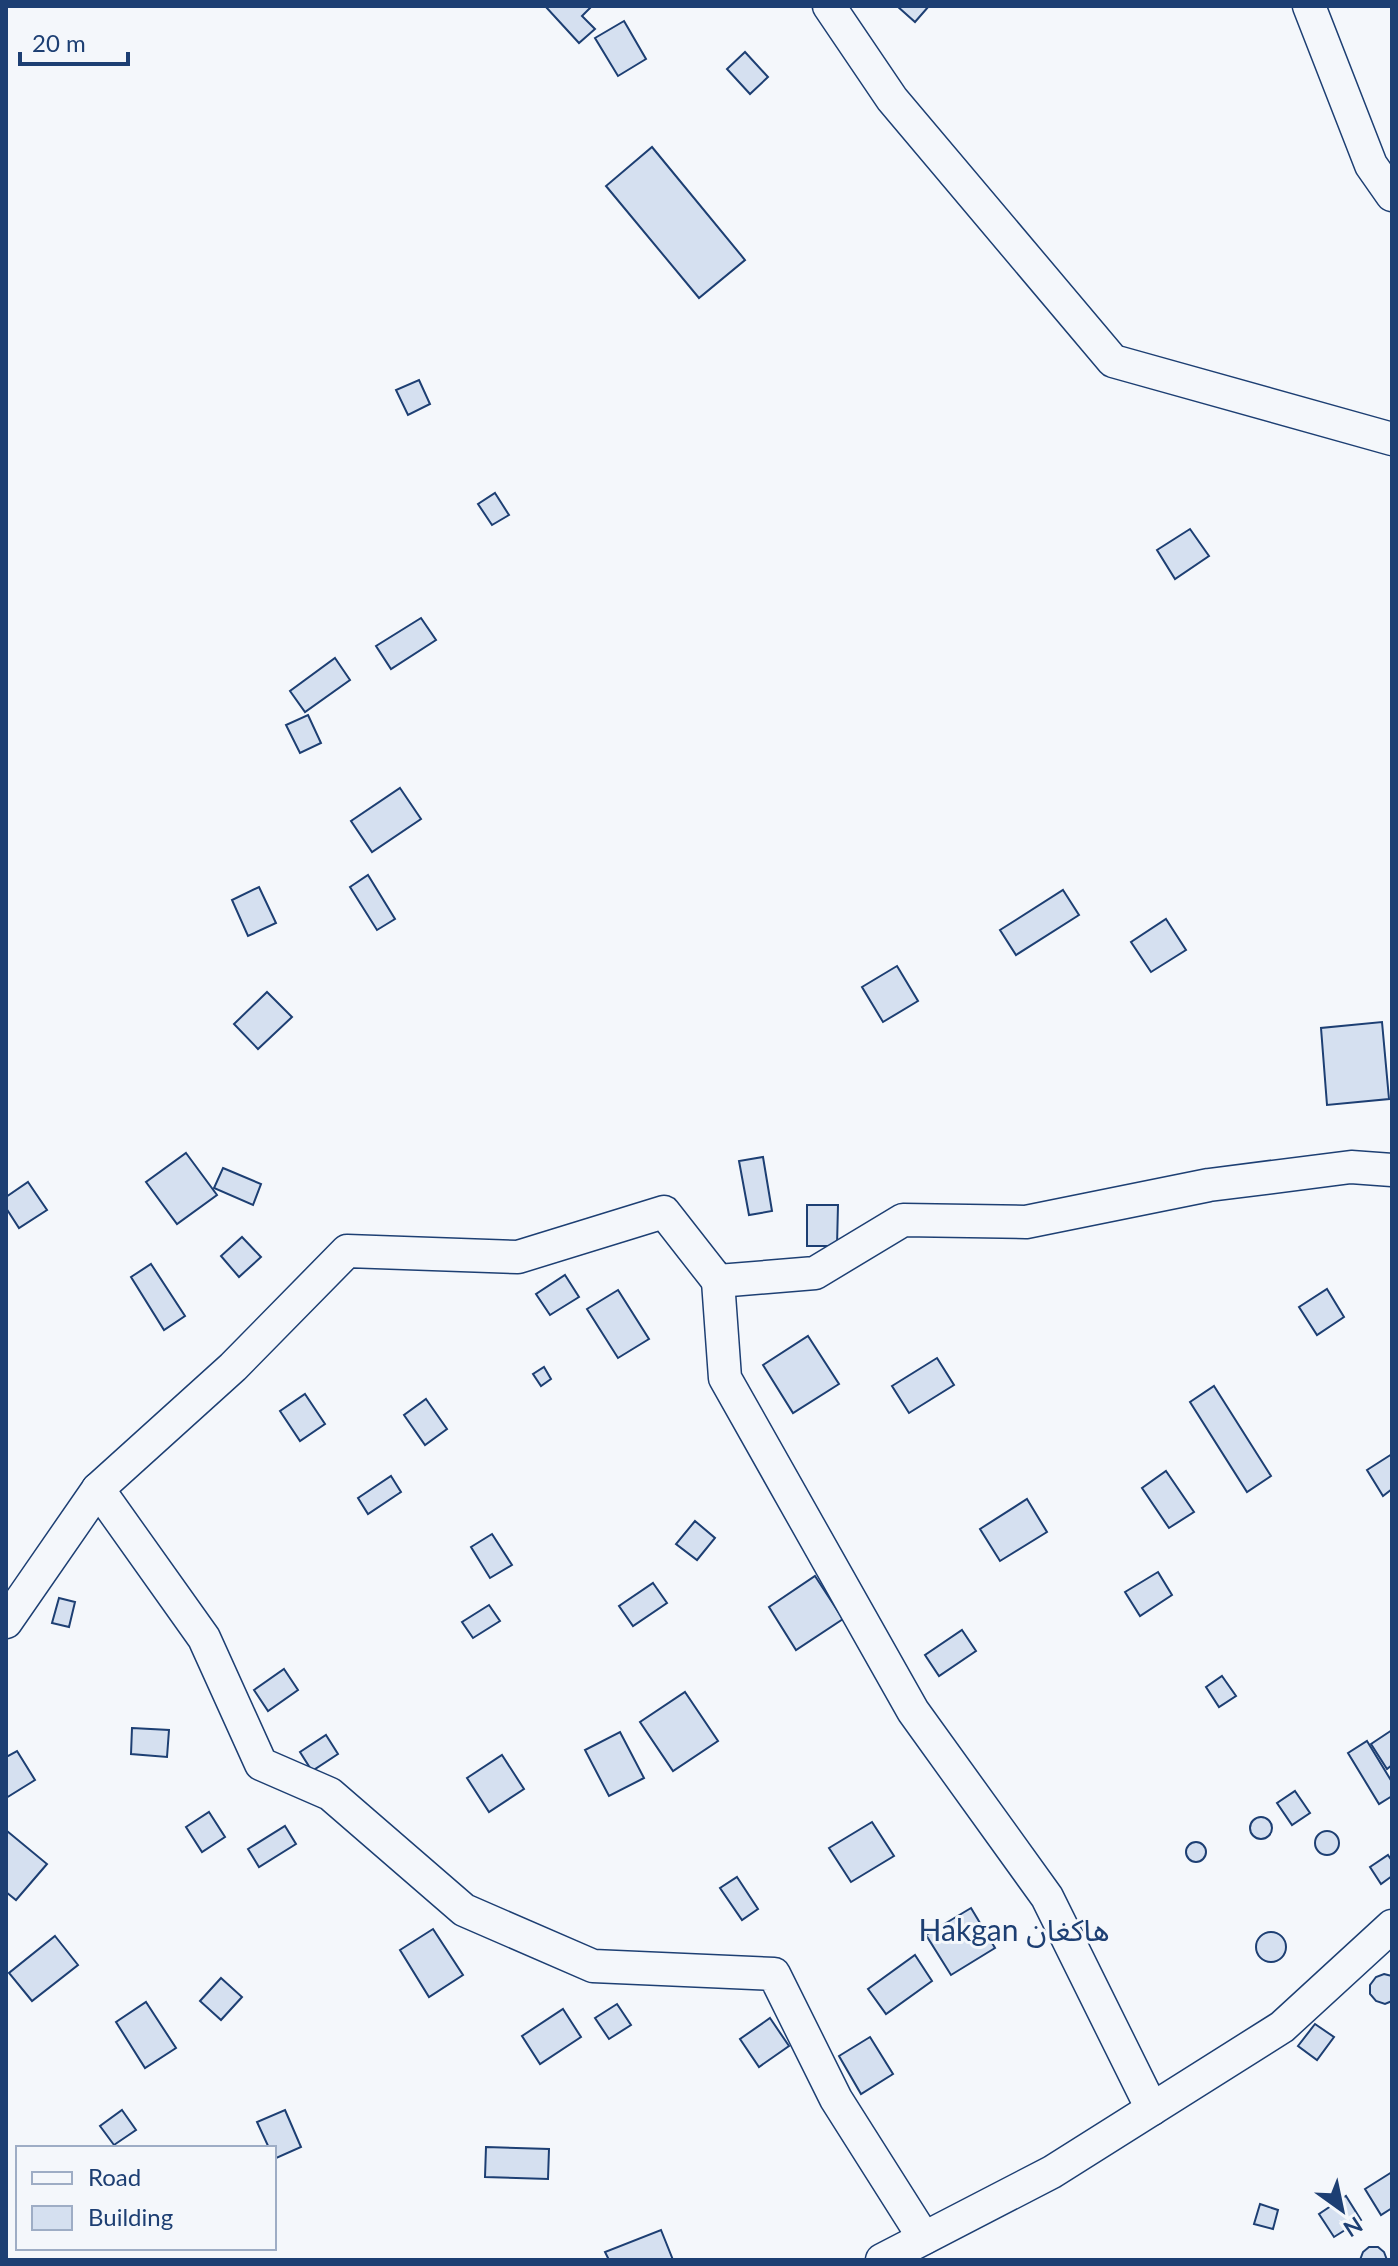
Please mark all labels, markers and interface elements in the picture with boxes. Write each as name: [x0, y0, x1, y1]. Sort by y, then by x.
scale bar: [20, 16, 128, 66]
text: 20 m: [32, 28, 86, 57]
district label: Hakgan هاكغان: [919, 1911, 1109, 1948]
legend: [16, 2146, 276, 2250]
text: Road: [88, 2162, 141, 2191]
north arrow: [1302, 2170, 1382, 2250]
text: Building: [88, 2202, 173, 2231]
text: N: [1339, 2211, 1368, 2243]

